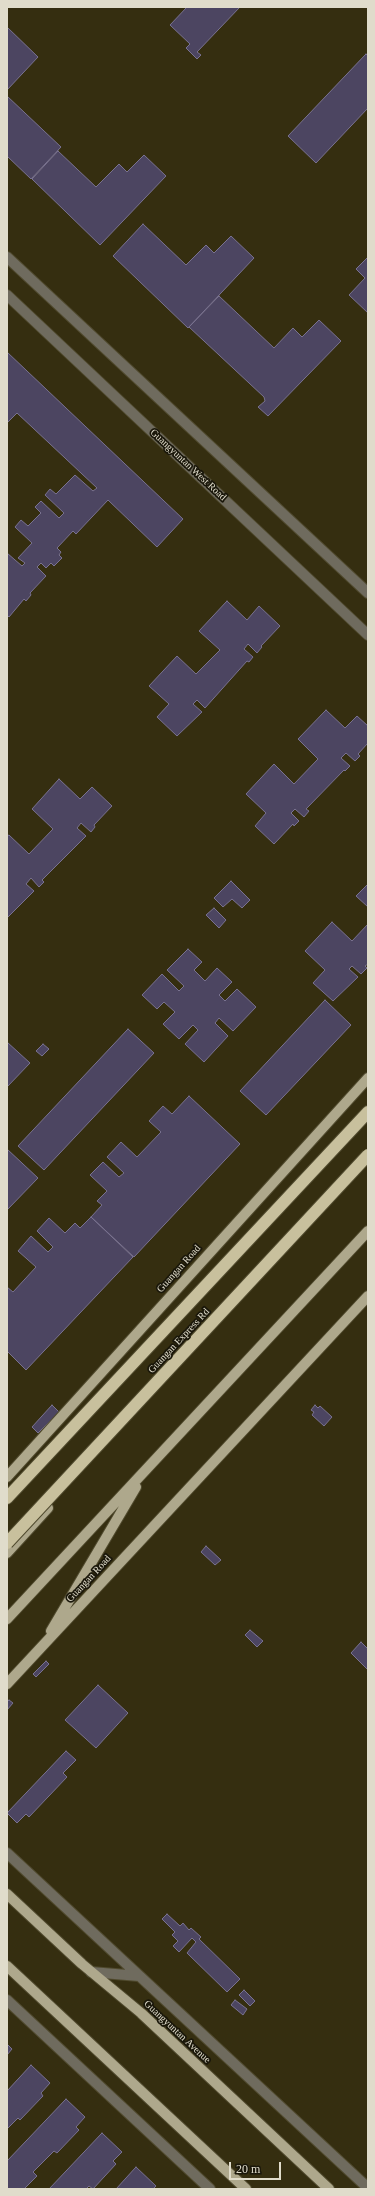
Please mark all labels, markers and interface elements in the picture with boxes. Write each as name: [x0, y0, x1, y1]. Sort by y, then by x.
street label: Guangyuntan West Road: [142, 422, 234, 508]
street label: Guangan Road: [152, 1240, 206, 1298]
street label: Guangan Express Rd: [143, 1303, 215, 1379]
street label: Guangan Road: [61, 1550, 117, 1608]
street label: Guangyuntan Avenue: [136, 1994, 218, 2070]
scale bar: [231, 2154, 283, 2180]
text: 20 m: [236, 2162, 260, 2176]

